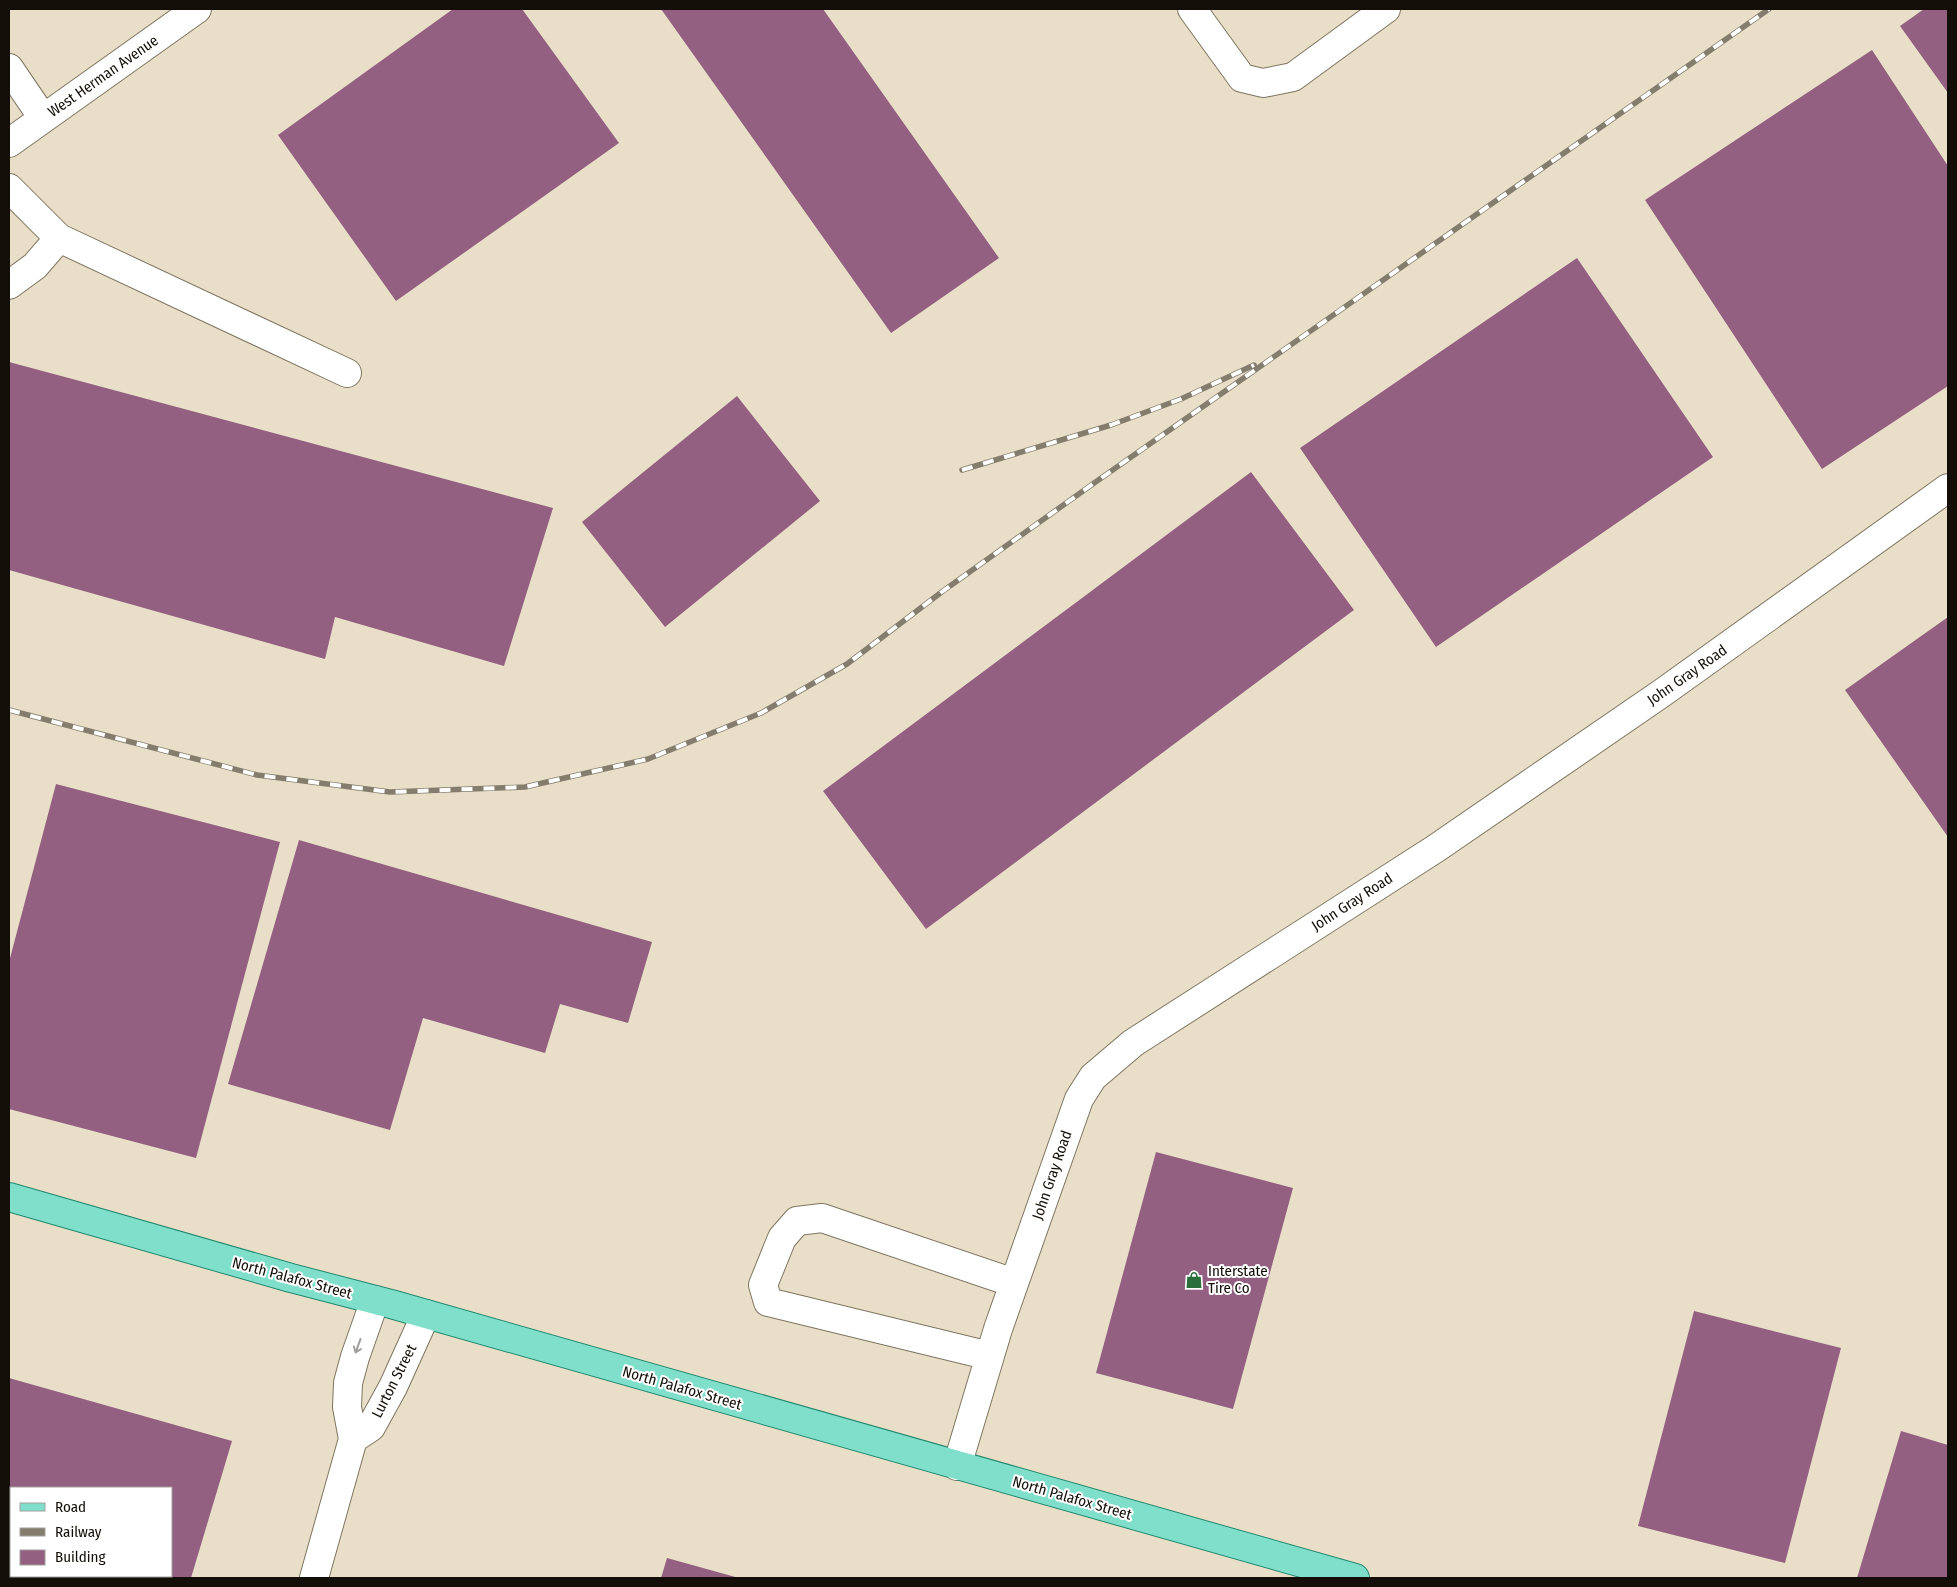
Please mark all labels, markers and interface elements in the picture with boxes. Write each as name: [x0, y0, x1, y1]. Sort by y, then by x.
street label: West Herman Avenue: [44, 31, 162, 121]
street label: John Gray Road: [1644, 641, 1730, 709]
street label: John Gray Road: [1308, 869, 1396, 935]
street label: John Gray Road: [1028, 1128, 1076, 1222]
street label: North Palafox Street: [230, 1253, 354, 1303]
place label: Interstate Tire Co: [1208, 1262, 1268, 1297]
shop icon: Interstate Tire Co: [1184, 1270, 1204, 1290]
one-way arrow: [353, 1338, 362, 1353]
street label: Lurton Street: [368, 1341, 420, 1421]
street label: North Palafox Street: [620, 1362, 744, 1414]
street label: North Palafox Street: [1010, 1472, 1134, 1524]
legend: [10, 1487, 172, 1577]
text: Road: [55, 1498, 86, 1516]
text: Railway: [55, 1523, 102, 1541]
text: Building: [55, 1548, 106, 1566]

